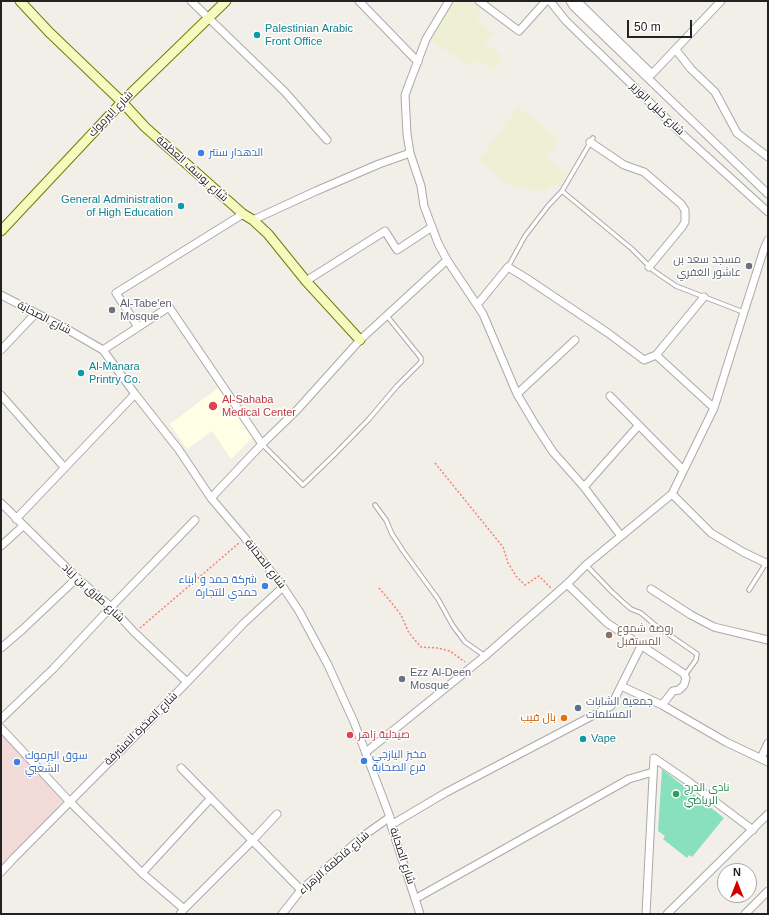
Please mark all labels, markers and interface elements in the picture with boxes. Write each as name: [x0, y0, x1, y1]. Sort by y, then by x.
scale bar: [629, 12, 694, 38]
text: 50 m: [634, 20, 661, 34]
place label: Palestinian Arabic Front Office: [265, 22, 353, 48]
marker: Palestinian Arabic Front Office: [252, 30, 262, 40]
street label: شارع خليل الوزير: [627, 80, 687, 138]
street label: شارع اليرموك: [86, 88, 136, 140]
street label: شارع يوسف العظمة: [153, 133, 231, 205]
place label: الدهدار سنتر: [209, 146, 263, 160]
marker: الدهدار سنتر: [196, 148, 206, 158]
place label: General Administration of High Education: [61, 193, 173, 219]
marker: General Administration of High Education: [176, 201, 186, 211]
place label: مسجد سعد بن عاشور الغفري: [673, 253, 741, 279]
marker: مسجد سعد بن عاشور الغفري: [744, 261, 754, 271]
place label: Al-Tabe'en Mosque: [120, 297, 172, 323]
street label: شارع الصحابة: [15, 299, 73, 337]
marker: Al-Tabe'en Mosque: [107, 305, 117, 315]
place label: Al-Manara Printry Co.: [89, 360, 141, 386]
marker: Al-Manara Printry Co.: [76, 368, 86, 378]
place label: Al-Sahaba Medical Center: [222, 393, 296, 419]
marker: Al-Sahaba Medical Center: [207, 400, 219, 412]
street label: شارع الصحابة: [242, 537, 288, 591]
street label: شارع طارق بن زياد: [59, 561, 127, 625]
place label: شركة حمد و أبناء حمدي للتجارة: [179, 573, 257, 599]
marker: شركة حمد و أبناء حمدي للتجارة: [260, 581, 270, 591]
place label: روضة شموع المستقبل: [617, 622, 673, 648]
marker: روضة شموع المستقبل: [604, 630, 614, 640]
place label: Ezz Al-Deen Mosque: [410, 666, 471, 692]
marker: Ezz Al-Deen Mosque: [397, 674, 407, 684]
street label: شارع الصخرة المشرفة: [102, 690, 180, 768]
place label: جمعية الشابات المسلمات: [586, 695, 653, 721]
marker: جمعية الشابات المسلمات: [573, 703, 583, 713]
place label: بال فيب: [521, 711, 556, 725]
marker: بال فيب: [559, 713, 569, 723]
place label: صيدلية زاهر: [358, 728, 410, 742]
marker: صيدلية زاهر: [345, 730, 355, 740]
place label: Vape: [591, 732, 616, 746]
marker: Vape: [578, 734, 588, 744]
place label: مخبز اليازجي فرع الصحابة: [372, 748, 426, 774]
place label: سوق اليرموك الشعبي: [25, 749, 88, 775]
marker: مخبز اليازجي فرع الصحابة: [359, 756, 369, 766]
marker: سوق اليرموك الشعبي: [12, 757, 22, 767]
place label: نادي الدرج الرياضي: [684, 781, 730, 807]
marker: نادي الدرج الرياضي: [671, 789, 681, 799]
street label: شارع الصحابة: [387, 826, 417, 886]
street label: شارع فاطمة الزهراء: [296, 829, 372, 897]
north arrow: [717, 863, 757, 903]
text: N: [733, 866, 741, 878]

